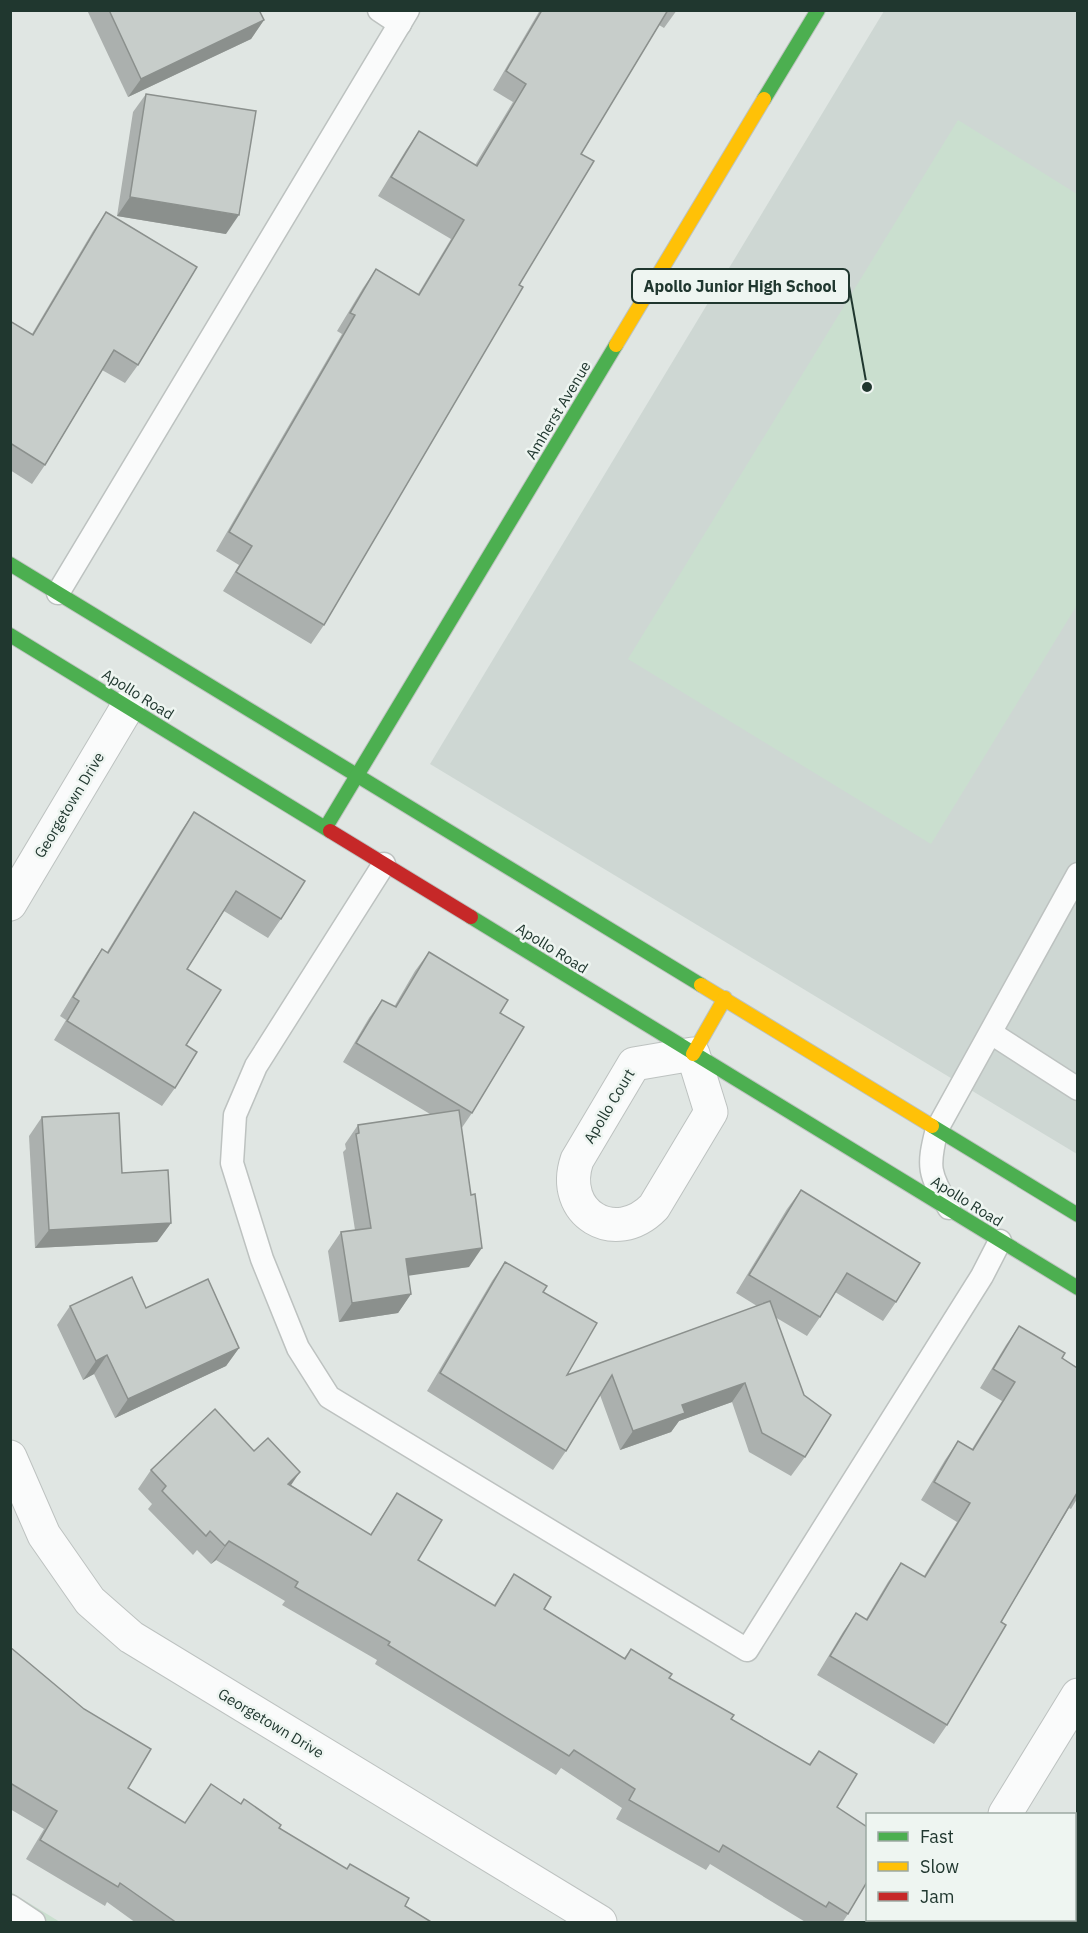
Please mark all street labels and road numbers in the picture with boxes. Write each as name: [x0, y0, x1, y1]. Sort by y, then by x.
street label: Amherst Avenue: [521, 358, 595, 462]
street label: Apollo Road: [99, 664, 177, 724]
street label: Georgetown Drive: [30, 749, 108, 861]
street label: Apollo Road: [513, 918, 591, 978]
street label: Apollo Court: [579, 1065, 639, 1147]
street label: Apollo Road: [928, 1171, 1006, 1231]
street label: Georgetown Drive: [215, 1684, 327, 1762]

